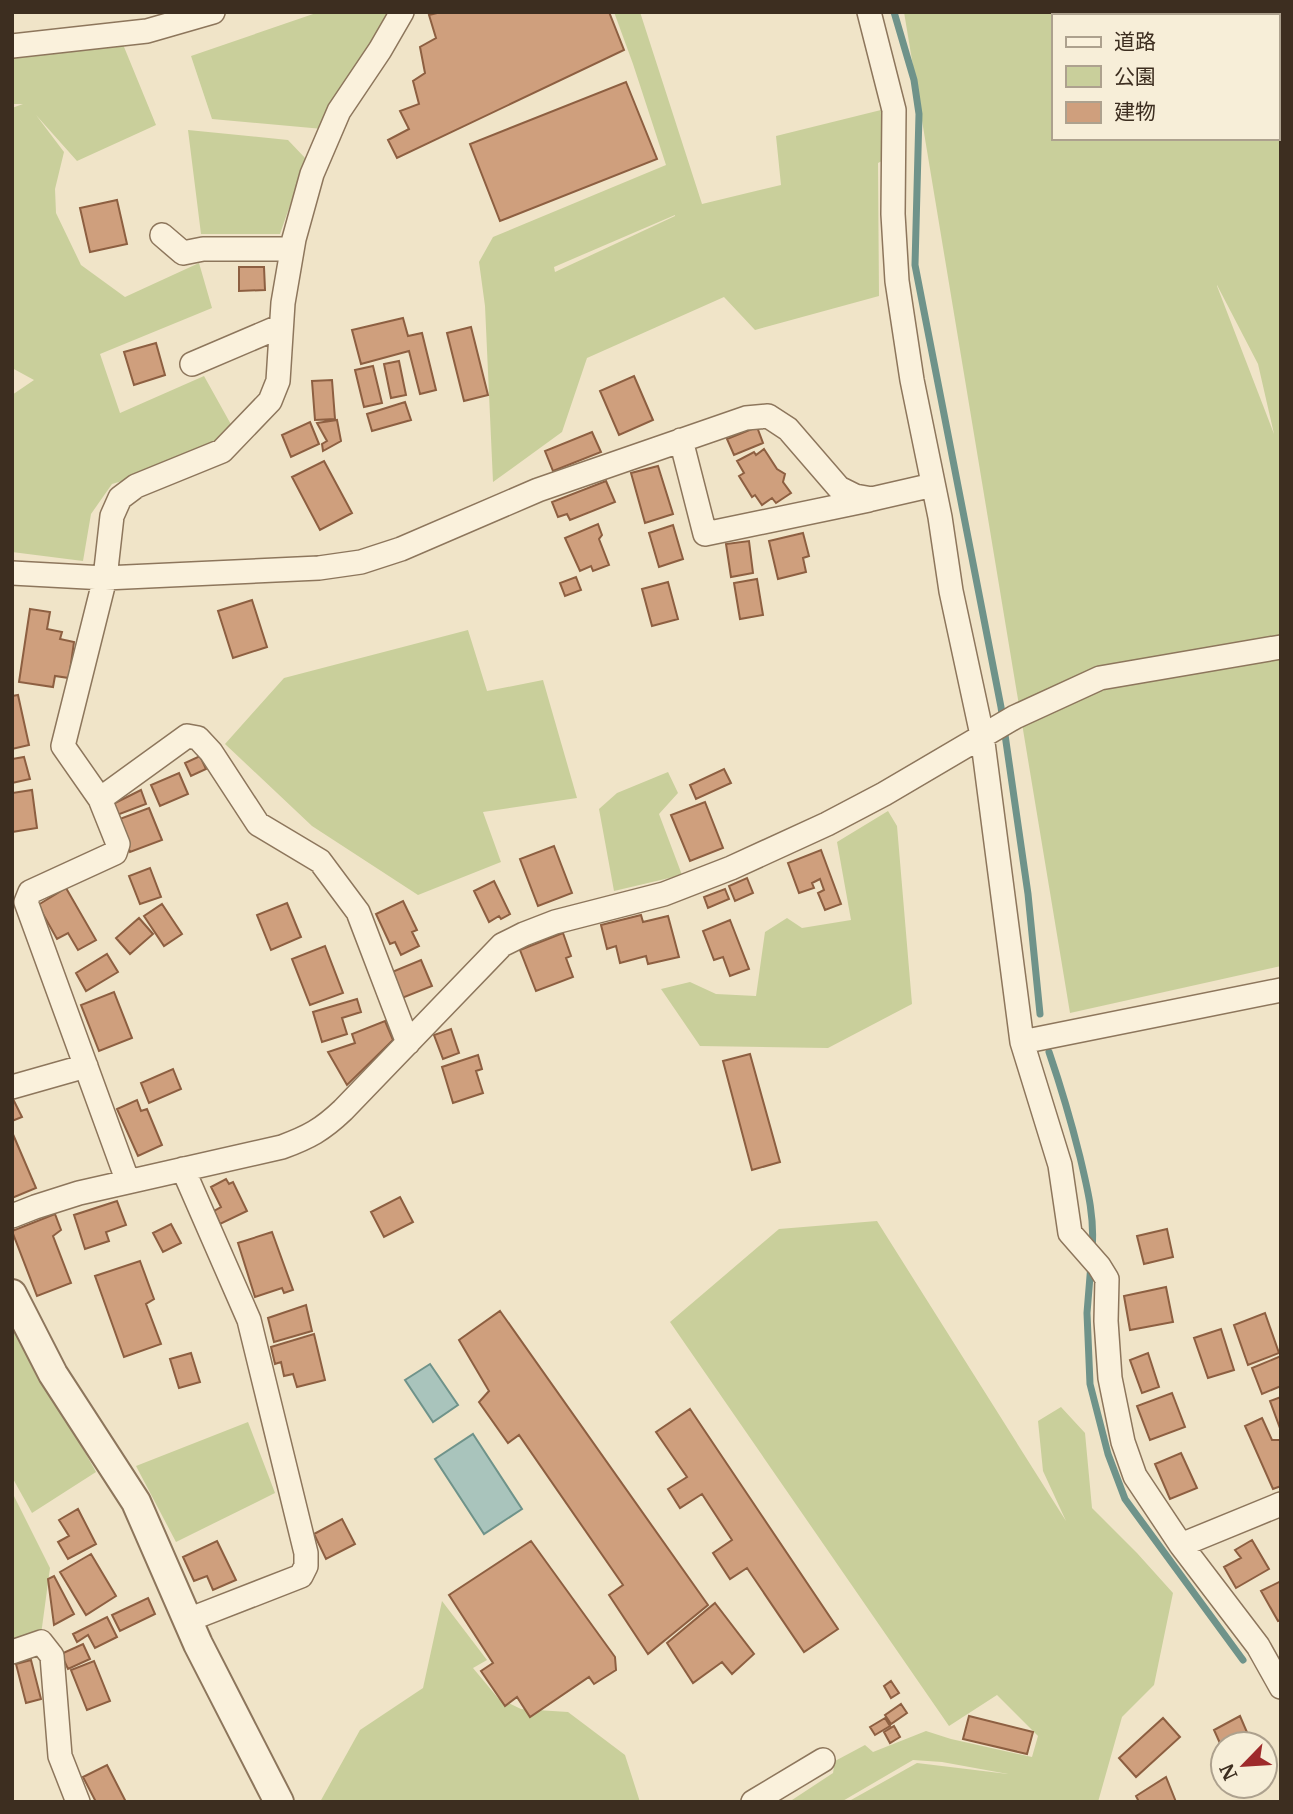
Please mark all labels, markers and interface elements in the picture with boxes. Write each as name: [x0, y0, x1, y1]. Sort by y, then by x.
legend: [1052, 14, 1279, 140]
text: 道路: [1114, 28, 1156, 55]
text: 公園: [1114, 63, 1156, 90]
text: 建物: [1114, 98, 1156, 125]
north arrow: [1209, 1730, 1279, 1800]
text: N: [1215, 1760, 1243, 1784]

